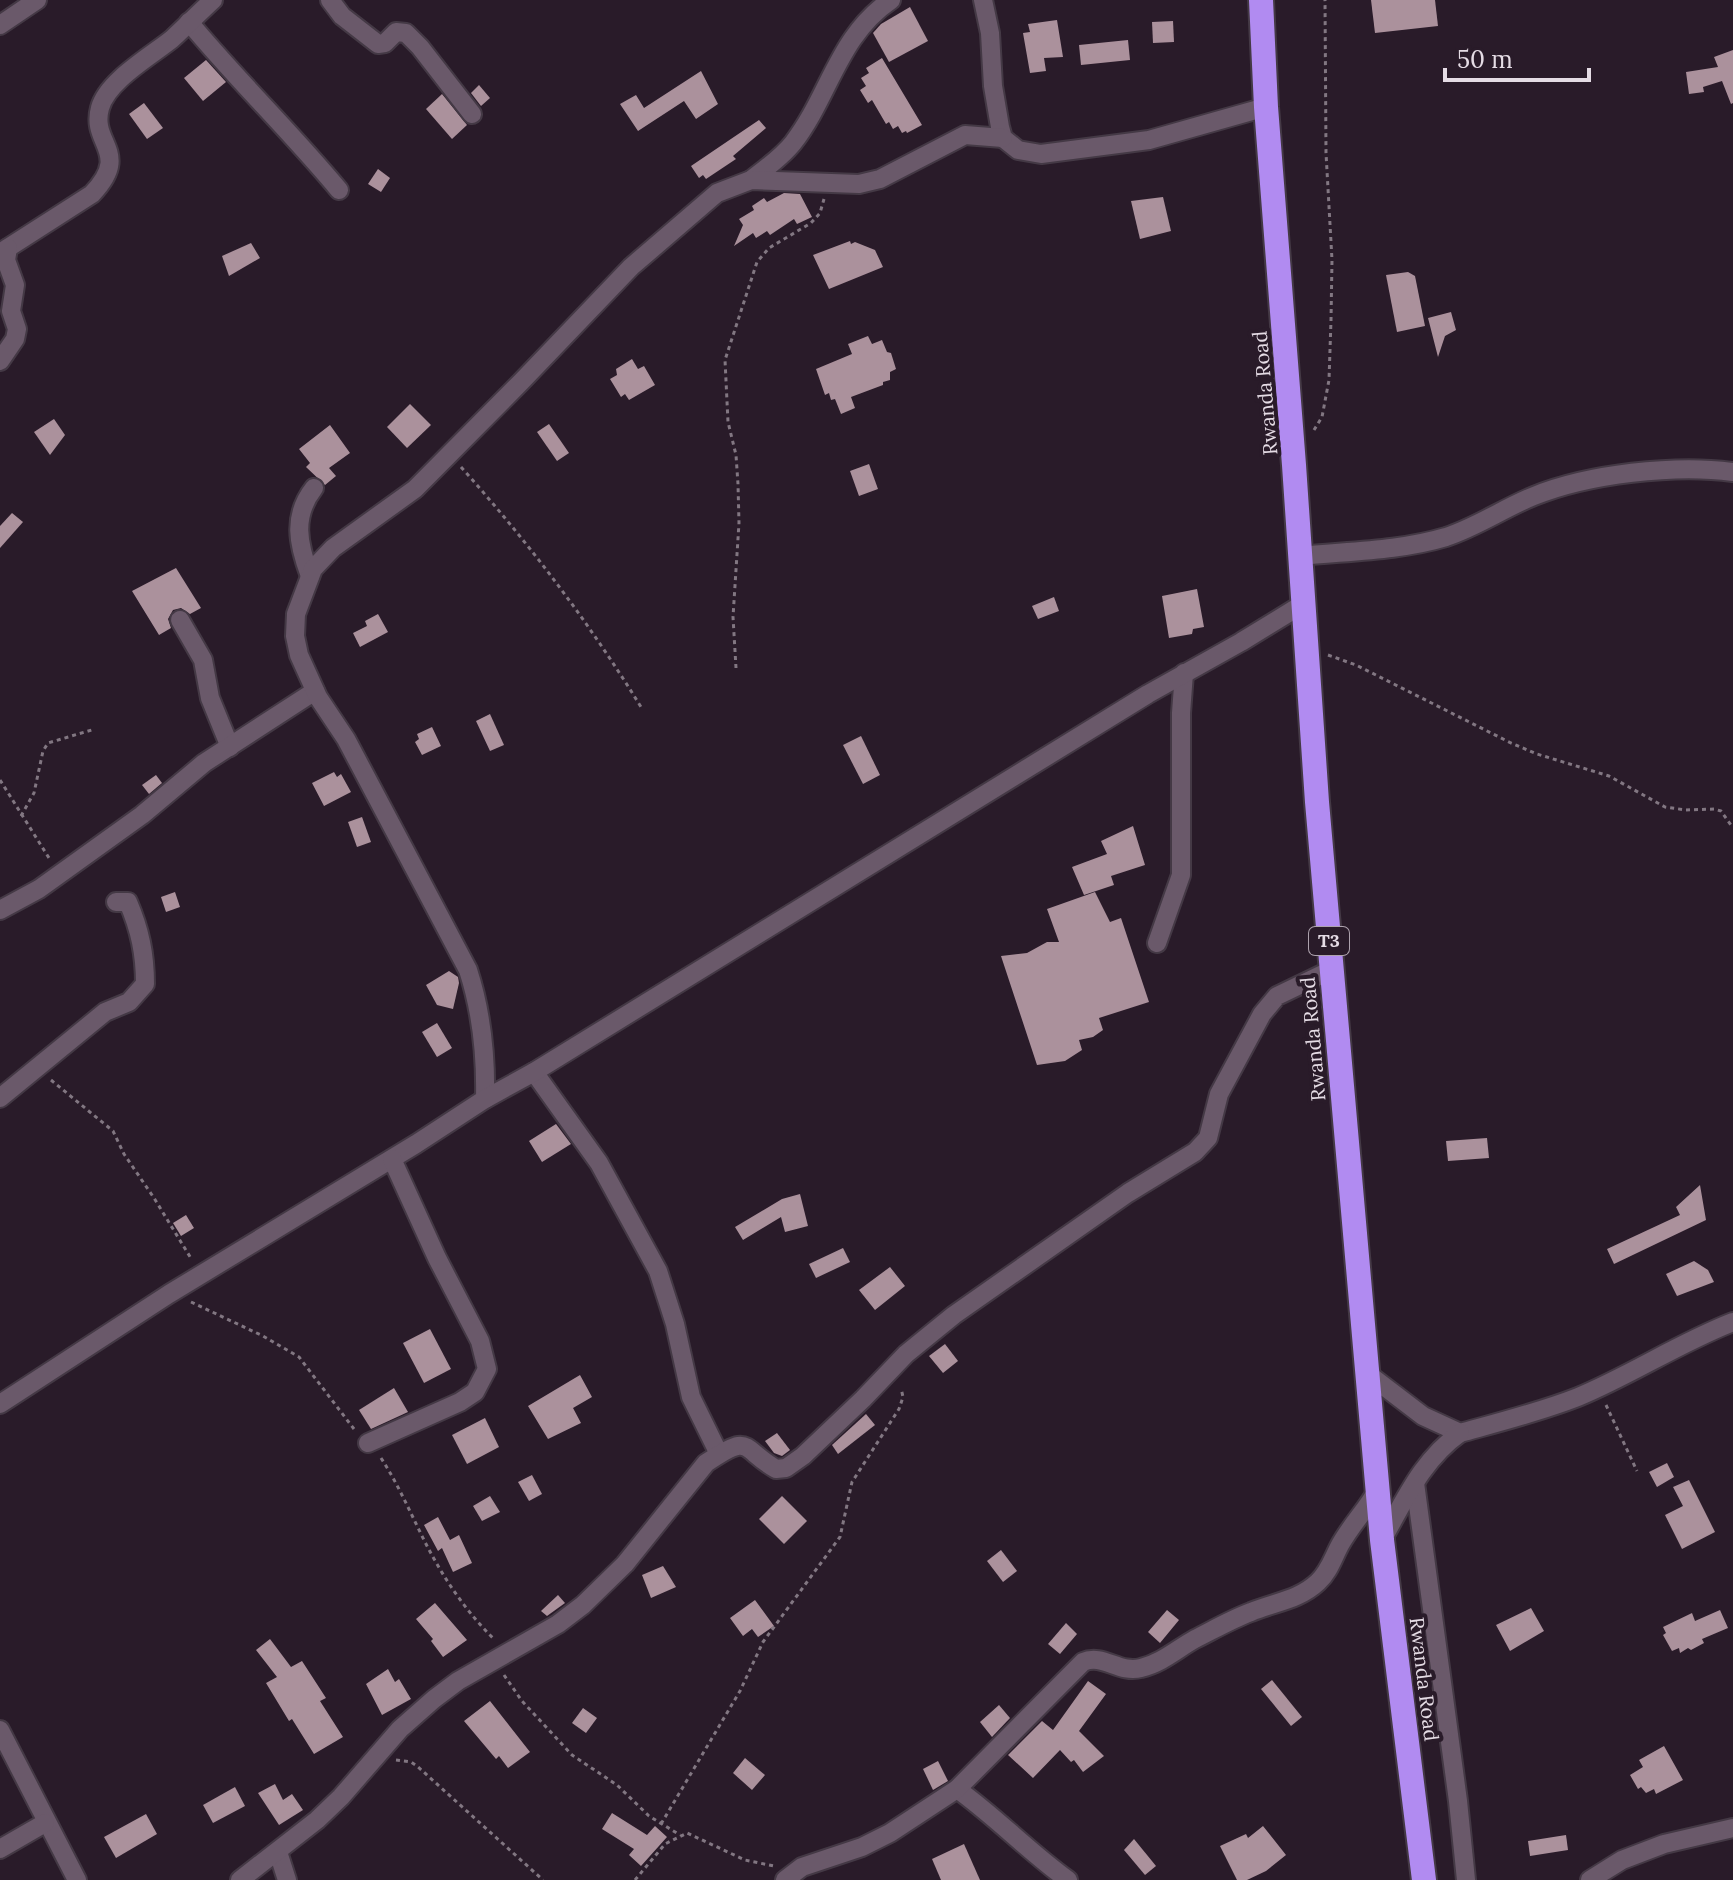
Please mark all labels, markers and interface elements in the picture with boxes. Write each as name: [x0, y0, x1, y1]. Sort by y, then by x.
scale bar: [1445, 32, 1589, 82]
text: 50 m: [1457, 44, 1513, 75]
street label: Rwanda Road: [1247, 330, 1282, 456]
road number: T3: [1309, 927, 1349, 955]
street label: Rwanda Road: [1295, 976, 1330, 1102]
street label: Rwanda Road: [1404, 1615, 1445, 1742]

